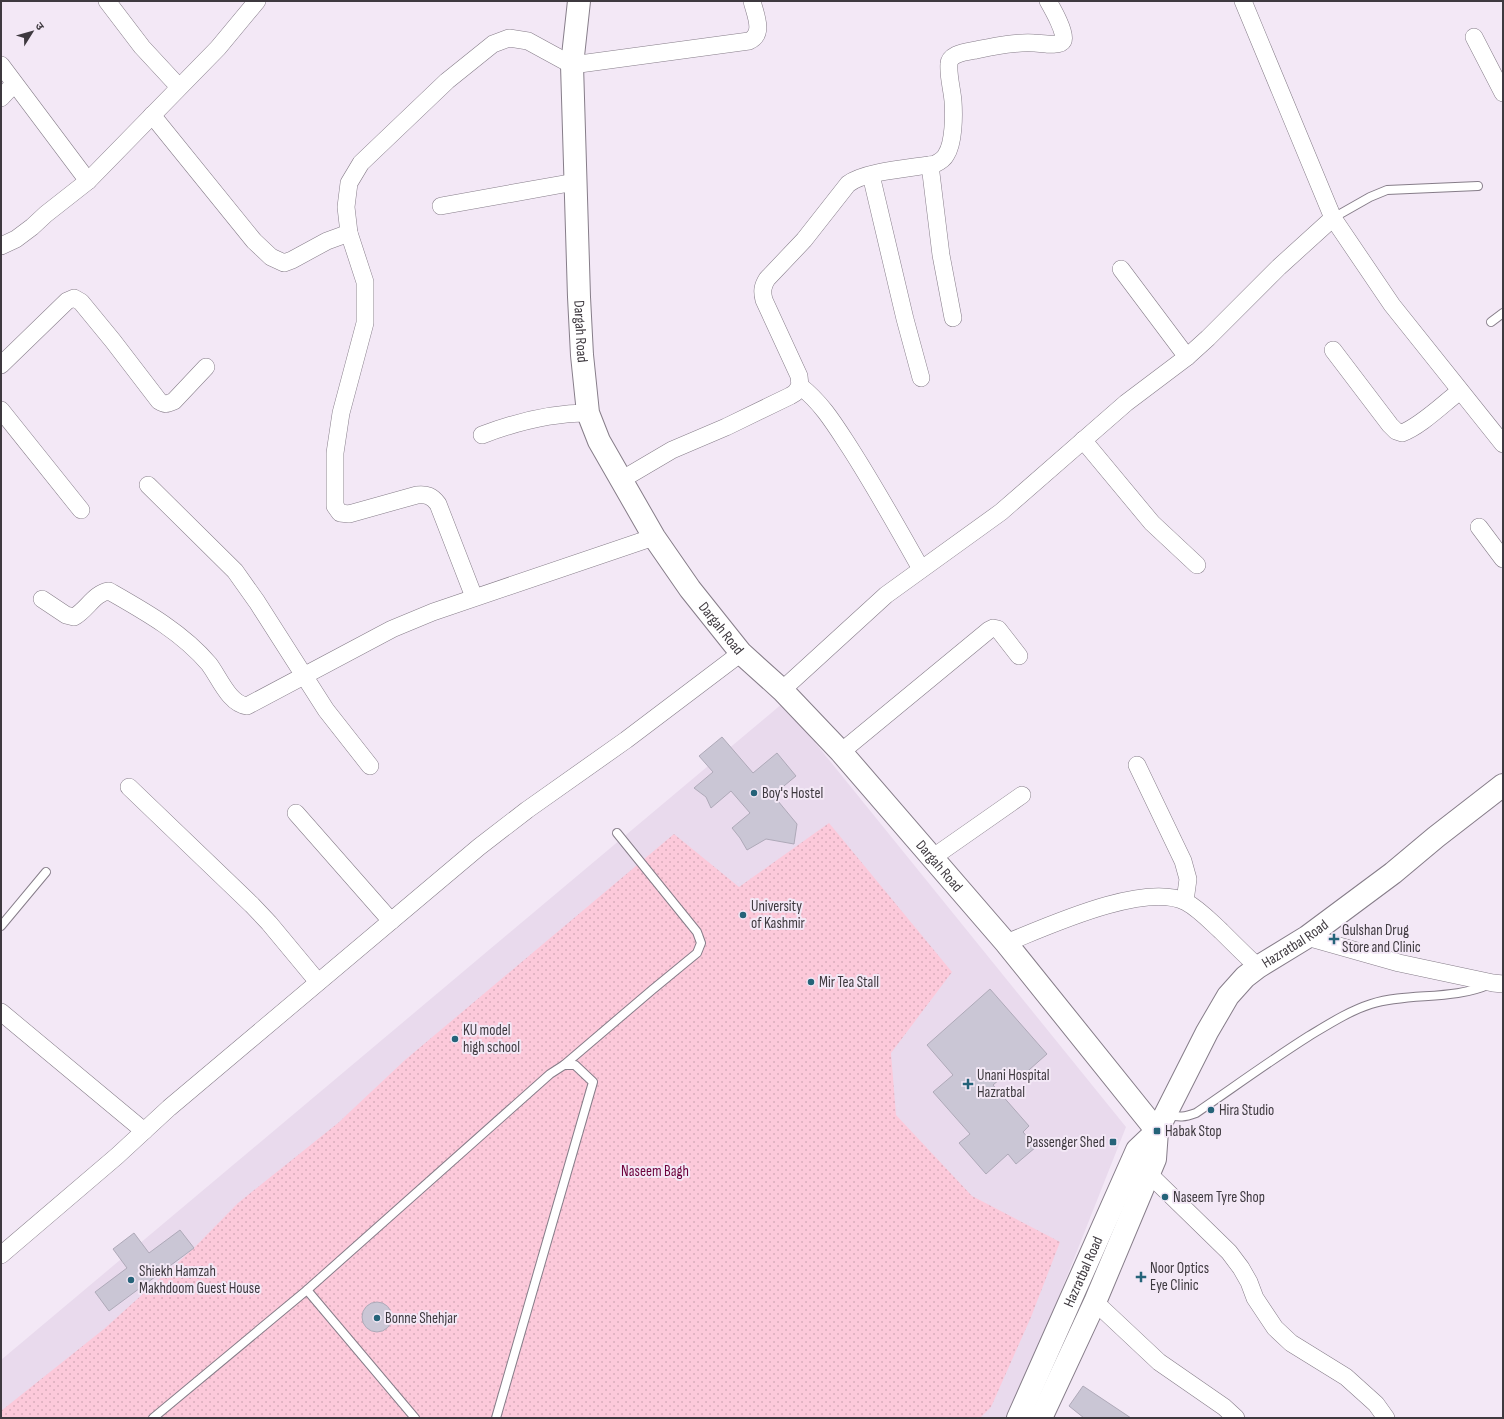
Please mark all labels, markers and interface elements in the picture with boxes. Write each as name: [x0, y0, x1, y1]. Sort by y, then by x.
north arrow: [12, 12, 52, 52]
text: उ: [32, 20, 47, 33]
street label: Dargah Road: [570, 300, 592, 364]
street label: Dargah Road: [694, 598, 748, 659]
place label: Boy's Hostel: [762, 784, 823, 803]
marker: Boy's Hostel: [749, 788, 759, 798]
street label: Dargah Road: [912, 836, 967, 896]
place label: University of Kashmir: [751, 897, 806, 933]
marker: University of Kashmir: [738, 910, 748, 920]
street label: Hazratbal Road: [1258, 915, 1332, 972]
place label: Gulshan Drug Store and Clinic: [1342, 921, 1421, 957]
marker: Gulshan Drug Store and Clinic: [1329, 934, 1339, 944]
place label: Mir Tea Stall: [819, 973, 879, 992]
marker: Mir Tea Stall: [806, 977, 816, 987]
place label: KU model high school: [463, 1021, 520, 1057]
marker: KU model high school: [450, 1034, 460, 1044]
place label: Unani Hospital Hazratbal: [977, 1066, 1050, 1102]
marker: Unani Hospital Hazratbal: [962, 1078, 974, 1090]
place label: Hira Studio: [1219, 1101, 1274, 1120]
marker: Hira Studio: [1206, 1105, 1216, 1115]
place label: Habak Stop: [1165, 1122, 1222, 1141]
marker: Habak Stop: [1152, 1126, 1162, 1136]
place label: Passenger Shed: [1026, 1133, 1105, 1152]
marker: Passenger Shed: [1108, 1137, 1118, 1147]
park label: Naseem Bagh: [621, 1162, 689, 1181]
place label: Naseem Tyre Shop: [1173, 1188, 1265, 1207]
marker: Naseem Tyre Shop: [1160, 1192, 1170, 1202]
street label: Hazratbal Road: [1059, 1233, 1107, 1310]
place label: Noor Optics Eye Clinic: [1150, 1259, 1209, 1295]
place label: Shiekh Hamzah Makhdoom Guest House: [139, 1262, 260, 1298]
marker: Noor Optics Eye Clinic: [1135, 1271, 1147, 1283]
marker: Shiekh Hamzah Makhdoom Guest House: [126, 1275, 136, 1285]
place label: Bonne Shehjar: [385, 1309, 458, 1328]
marker: Bonne Shehjar: [372, 1313, 382, 1323]

